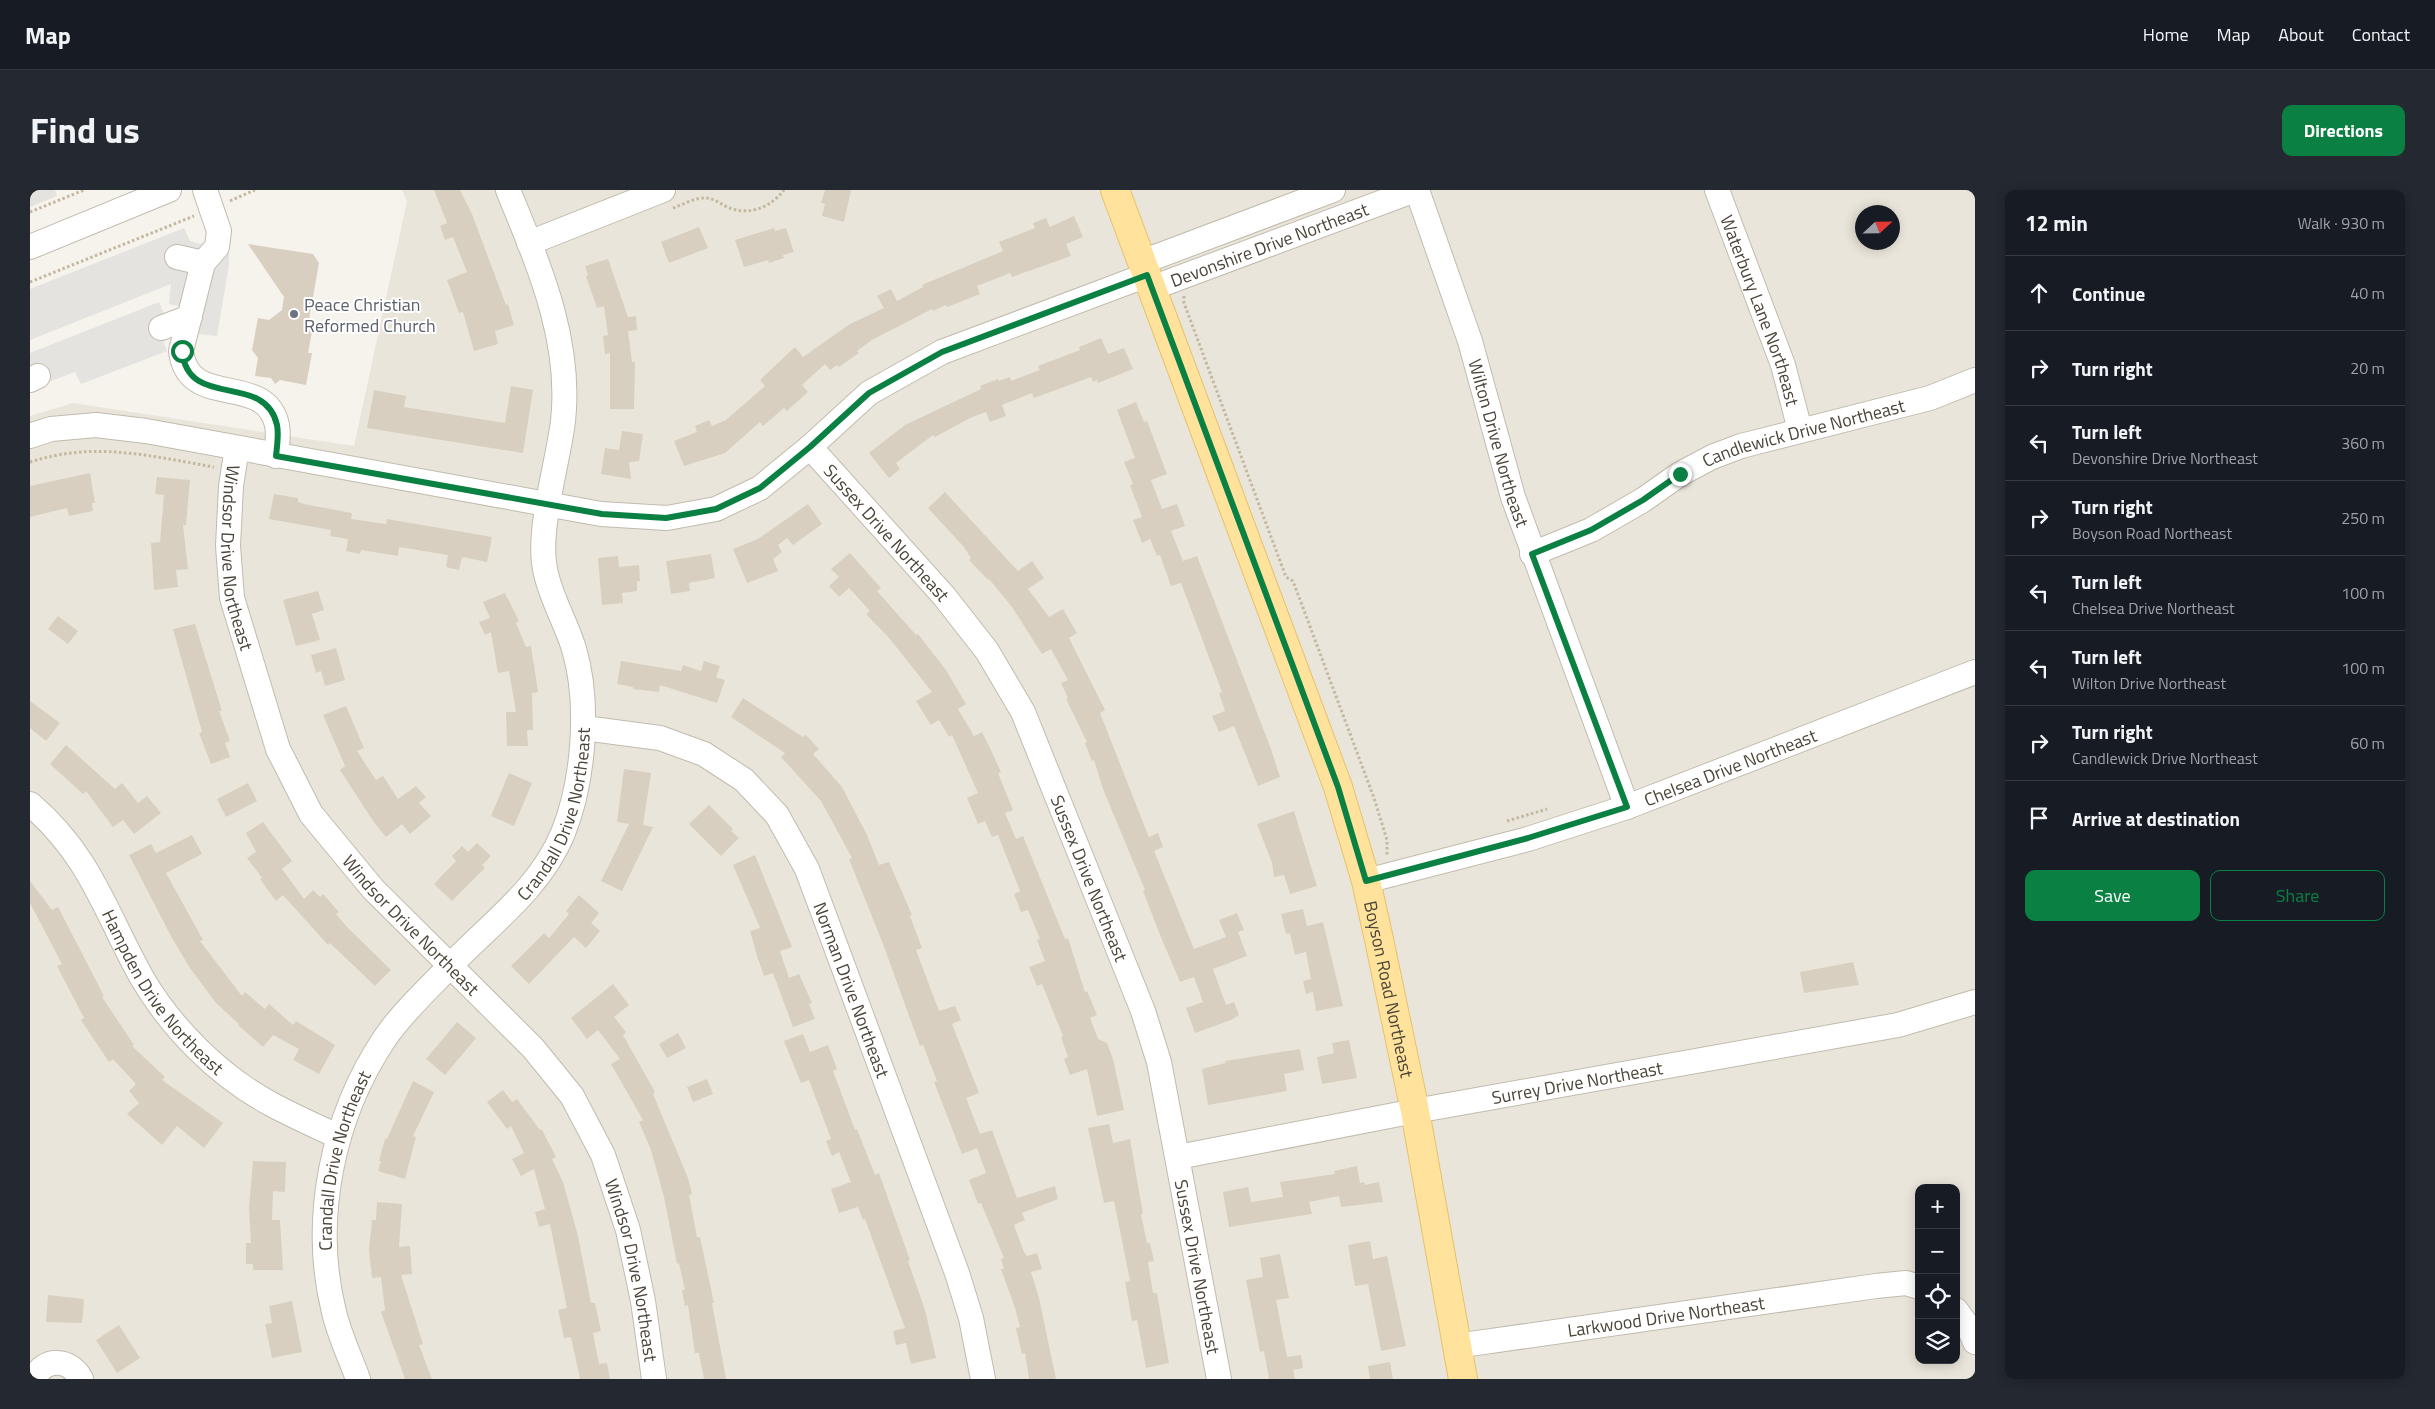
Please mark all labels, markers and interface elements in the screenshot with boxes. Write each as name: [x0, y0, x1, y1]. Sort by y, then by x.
text: Map: [25, 17, 71, 53]
text: Home: [2143, 21, 2189, 48]
text: Map: [2217, 21, 2250, 48]
text: About: [2278, 21, 2324, 48]
text: Contact: [2352, 21, 2410, 48]
text: Find us: [30, 103, 140, 157]
button: Directions: [2282, 105, 2405, 156]
street label: Devonshire Drive Northeast: [1166, 195, 1373, 294]
north arrow: [1855, 205, 1900, 250]
text: 12 min: [2025, 207, 2088, 239]
street label: Waterbury Lane Northeast: [1714, 211, 1807, 409]
text: Walk · 930 m: [2297, 211, 2385, 235]
icon: ahead: [2025, 279, 2053, 307]
text: Continue: [2072, 279, 2145, 308]
text: 40 m: [2350, 281, 2385, 305]
place label: Peace Christian Reformed Church: [304, 291, 436, 339]
marker: Peace Christian Reformed Church: [288, 308, 300, 320]
route start: [171, 340, 194, 363]
icon: right: [2025, 354, 2053, 382]
text: Turn right: [2072, 354, 2153, 383]
street label: Wilton Drive Northeast: [1462, 356, 1537, 531]
text: 20 m: [2350, 356, 2385, 380]
street label: Candlewick Drive Northeast: [1697, 391, 1908, 474]
text: Turn left: [2072, 417, 2142, 446]
icon: left: [2025, 429, 2053, 457]
text: 360 m: [2341, 431, 2385, 455]
text: Devonshire Drive Northeast: [2072, 446, 2258, 470]
street label: Sussex Drive Northeast: [818, 458, 957, 607]
street label: Windsor Drive Northeast: [214, 463, 261, 654]
route end: [1669, 463, 1692, 486]
text: Turn right: [2072, 492, 2153, 521]
icon: right: [2025, 504, 2053, 532]
text: 250 m: [2341, 506, 2385, 530]
text: Boyson Road Northeast: [2072, 521, 2232, 545]
text: Turn left: [2072, 567, 2142, 596]
icon: left: [2025, 579, 2053, 607]
text: 100 m: [2341, 581, 2385, 605]
text: Chelsea Drive Northeast: [2072, 596, 2235, 620]
text: Turn left: [2072, 642, 2142, 671]
icon: left: [2025, 654, 2053, 682]
text: 100 m: [2341, 656, 2385, 680]
text: Wilton Drive Northeast: [2072, 671, 2226, 695]
text: Turn right: [2072, 717, 2153, 746]
street label: Chelsea Drive Northeast: [1640, 721, 1821, 813]
street label: Crandall Drive Northeast: [510, 726, 597, 906]
icon: right: [2025, 729, 2053, 757]
text: 60 m: [2350, 731, 2385, 755]
text: Candlewick Drive Northeast: [2072, 746, 2258, 770]
street label: Sussex Drive Northeast: [1044, 791, 1135, 966]
icon: arrive: [2025, 804, 2053, 832]
text: Arrive at destination: [2072, 804, 2240, 833]
street label: Windsor Drive Northeast: [336, 849, 486, 1002]
button: Save: [2025, 870, 2200, 921]
button: Share: [2210, 870, 2385, 921]
street label: Norman Drive Northeast: [807, 898, 897, 1082]
street label: Boyson Road Northeast: [1357, 898, 1421, 1081]
street label: Hampden Drive Northeast: [96, 904, 231, 1081]
street label: Surrey Drive Northeast: [1489, 1054, 1665, 1111]
street label: Crandall Drive Northeast: [311, 1065, 377, 1251]
street label: Windsor Drive Northeast: [598, 1175, 665, 1364]
street label: Sussex Drive Northeast: [1168, 1177, 1228, 1357]
map controls: [1915, 1184, 1960, 1364]
button: +: [1915, 1184, 1960, 1229]
button: −: [1915, 1229, 1960, 1274]
button: locate: [1915, 1274, 1960, 1319]
street label: Larkwood Drive Northeast: [1566, 1289, 1767, 1343]
button: layers: [1915, 1319, 1960, 1364]

